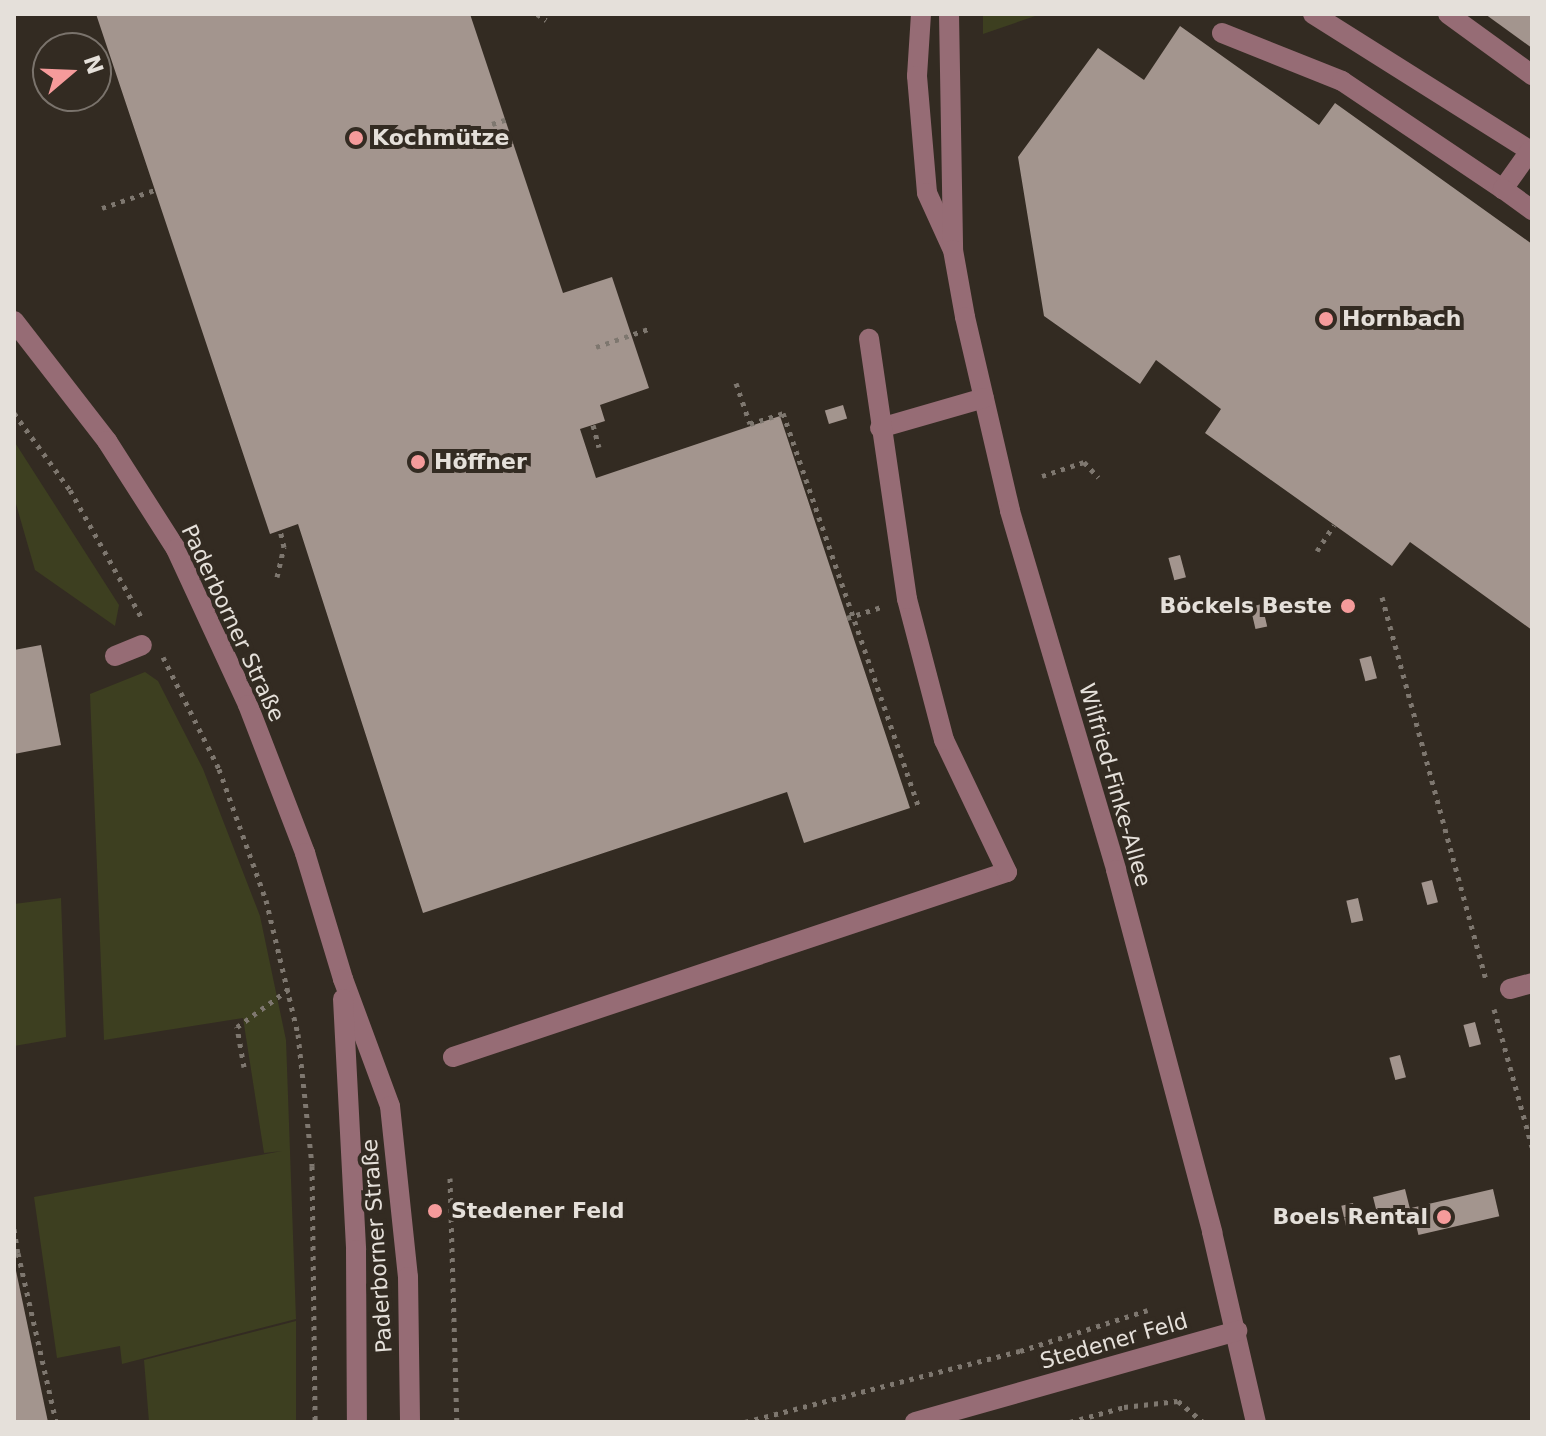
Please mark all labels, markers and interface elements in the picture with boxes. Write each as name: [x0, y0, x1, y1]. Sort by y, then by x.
north arrow: [32, 32, 112, 112]
text: N: [78, 52, 108, 77]
place label: Kochmütze: [372, 125, 509, 151]
marker: Kochmütze: [347, 129, 365, 147]
place label: Hornbach: [1342, 306, 1461, 332]
marker: Hornbach: [1317, 310, 1335, 328]
place label: Höffner: [434, 449, 527, 475]
marker: Höffner: [409, 453, 427, 471]
street label: Paderborner Straße: [176, 520, 290, 726]
place label: Böckels Beste: [1160, 593, 1332, 619]
marker: Böckels Beste: [1339, 597, 1357, 615]
street label: Wilfried-Finke-Allee: [1073, 680, 1157, 890]
street label: Paderborner Straße: [356, 1138, 398, 1354]
place label: Stedener Feld: [451, 1198, 624, 1224]
marker: Stedener Feld: [426, 1202, 444, 1220]
place label: Boels Rental: [1272, 1204, 1428, 1230]
marker: Boels Rental: [1435, 1208, 1453, 1226]
street label: Stedener Feld: [1037, 1307, 1191, 1375]

